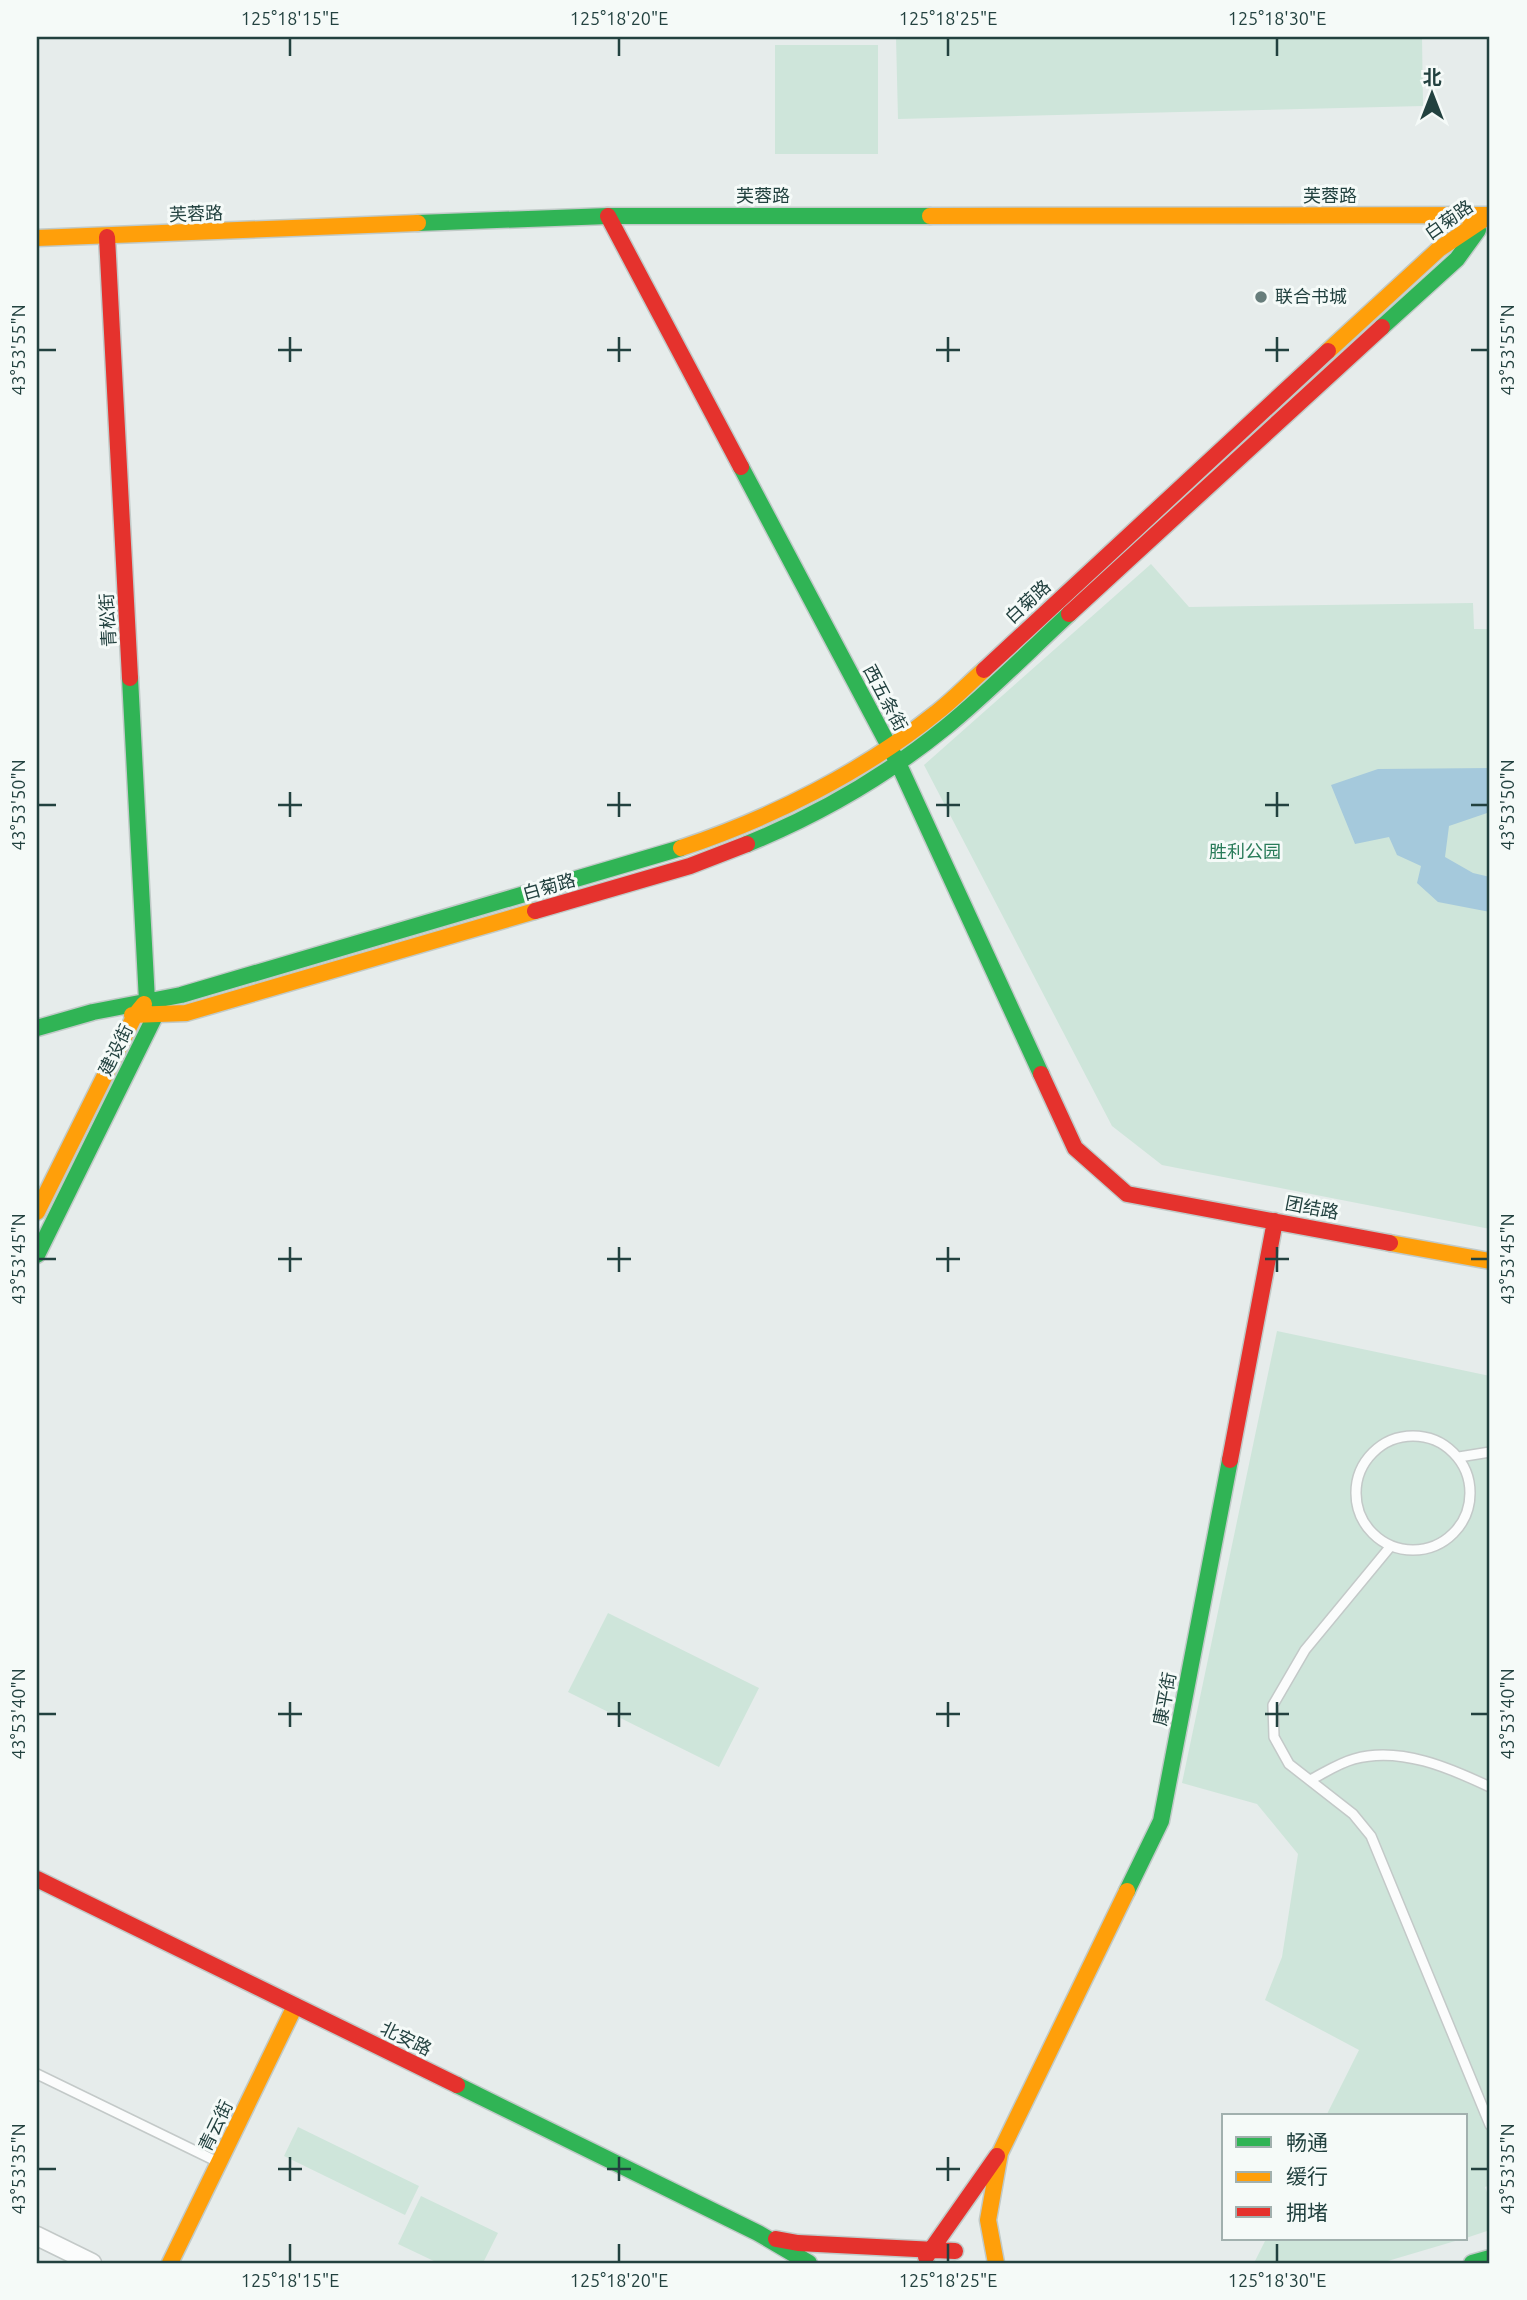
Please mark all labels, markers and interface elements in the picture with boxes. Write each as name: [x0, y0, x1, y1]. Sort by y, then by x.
text: 125°18'15"E: [241, 8, 339, 28]
text: 125°18'20"E: [570, 8, 668, 28]
text: 125°18'25"E: [899, 8, 997, 28]
text: 125°18'30"E: [1228, 8, 1326, 28]
north arrow: [1398, 60, 1468, 130]
text: 北: [1422, 66, 1442, 88]
street label: 芙蓉路: [736, 185, 790, 205]
street label: 芙蓉路: [1303, 185, 1357, 205]
street label: 白菊路: [1421, 196, 1476, 243]
street label: 芙蓉路: [169, 202, 223, 224]
place label: 联合书城: [1275, 286, 1347, 306]
marker: 联合书城: [1253, 289, 1269, 305]
text: 43°53'55"N: [8, 304, 28, 396]
text: 43°53'55"N: [1497, 304, 1517, 396]
street label: 白菊路: [1001, 576, 1054, 627]
street label: 青松街: [96, 593, 118, 648]
street label: 西五条街: [860, 661, 912, 734]
text: 43°53'50"N: [8, 759, 28, 851]
text: 43°53'50"N: [1497, 759, 1517, 851]
park label: 胜利公园: [1209, 841, 1281, 861]
street label: 白菊路: [520, 869, 577, 903]
street label: 建设街: [94, 1021, 136, 1078]
street label: 团结路: [1284, 1192, 1341, 1222]
text: 43°53'45"N: [8, 1213, 28, 1305]
text: 43°53'45"N: [1497, 1213, 1517, 1305]
text: 43°53'40"N: [8, 1668, 28, 1760]
text: 43°53'40"N: [1497, 1668, 1517, 1760]
street label: 康平街: [1149, 1670, 1179, 1727]
street label: 北安路: [378, 2017, 435, 2059]
street label: 青云街: [194, 2097, 236, 2154]
legend: [1222, 2114, 1468, 2240]
text: 43°53'35"N: [8, 2123, 28, 2215]
text: 43°53'35"N: [1497, 2123, 1517, 2215]
text: 畅通: [1286, 2130, 1328, 2154]
text: 缓行: [1286, 2164, 1328, 2188]
text: 拥堵: [1286, 2200, 1328, 2224]
text: 125°18'15"E: [241, 2270, 339, 2290]
text: 125°18'20"E: [570, 2270, 668, 2290]
text: 125°18'25"E: [899, 2270, 997, 2290]
text: 125°18'30"E: [1228, 2270, 1326, 2290]

